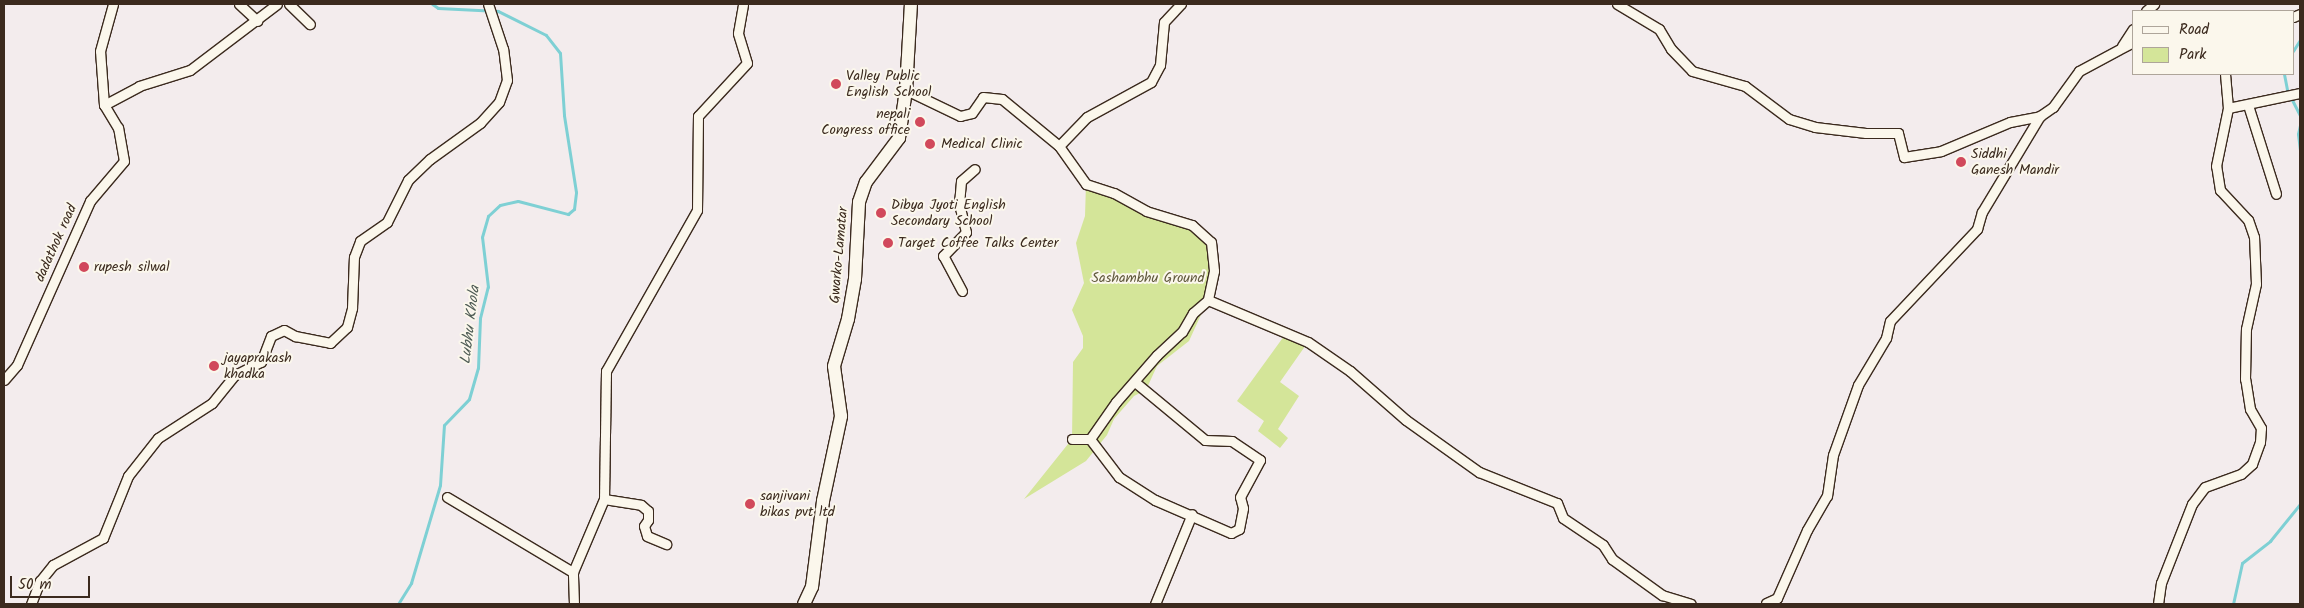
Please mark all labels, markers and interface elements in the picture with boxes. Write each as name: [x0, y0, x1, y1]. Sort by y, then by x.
legend: [2132, 10, 2294, 75]
text: Road: [2179, 18, 2209, 42]
text: Park: [2179, 43, 2206, 67]
place label: Valley Public English School: [846, 68, 931, 100]
marker: Valley Public English School: [830, 78, 842, 90]
place label: nepali Congress office: [821, 106, 910, 138]
marker: nepali Congress office: [914, 116, 926, 128]
place label: Medical Clinic: [941, 136, 1023, 152]
marker: Medical Clinic: [923, 137, 937, 151]
place label: Siddhi Ganesh Mandir: [1971, 146, 2059, 178]
marker: Siddhi Ganesh Mandir: [1955, 156, 1967, 168]
place label: Dibya Jyoti English Secondary School: [891, 197, 1006, 230]
street label: dadathok road: [31, 202, 81, 284]
street label: Gwarko-Lamatar: [826, 206, 852, 304]
marker: Dibya Jyoti English Secondary School: [875, 207, 887, 219]
place label: Target Coffee Talks Center: [898, 235, 1058, 251]
marker: Target Coffee Talks Center: [882, 237, 894, 249]
place label: rupesh silwal: [94, 259, 170, 275]
marker: rupesh silwal: [78, 261, 90, 273]
park label: Sashambhu Ground: [1091, 270, 1205, 286]
water label: Lubhu Khola: [457, 285, 485, 365]
place label: jayaprakash khadka: [224, 350, 292, 382]
marker: jayaprakash khadka: [208, 360, 220, 372]
place label: sanjivani bikas pvt ltd: [760, 488, 835, 520]
marker: sanjivani bikas pvt ltd: [744, 498, 756, 510]
scale bar: [12, 566, 92, 598]
text: 50 m: [18, 573, 52, 597]

